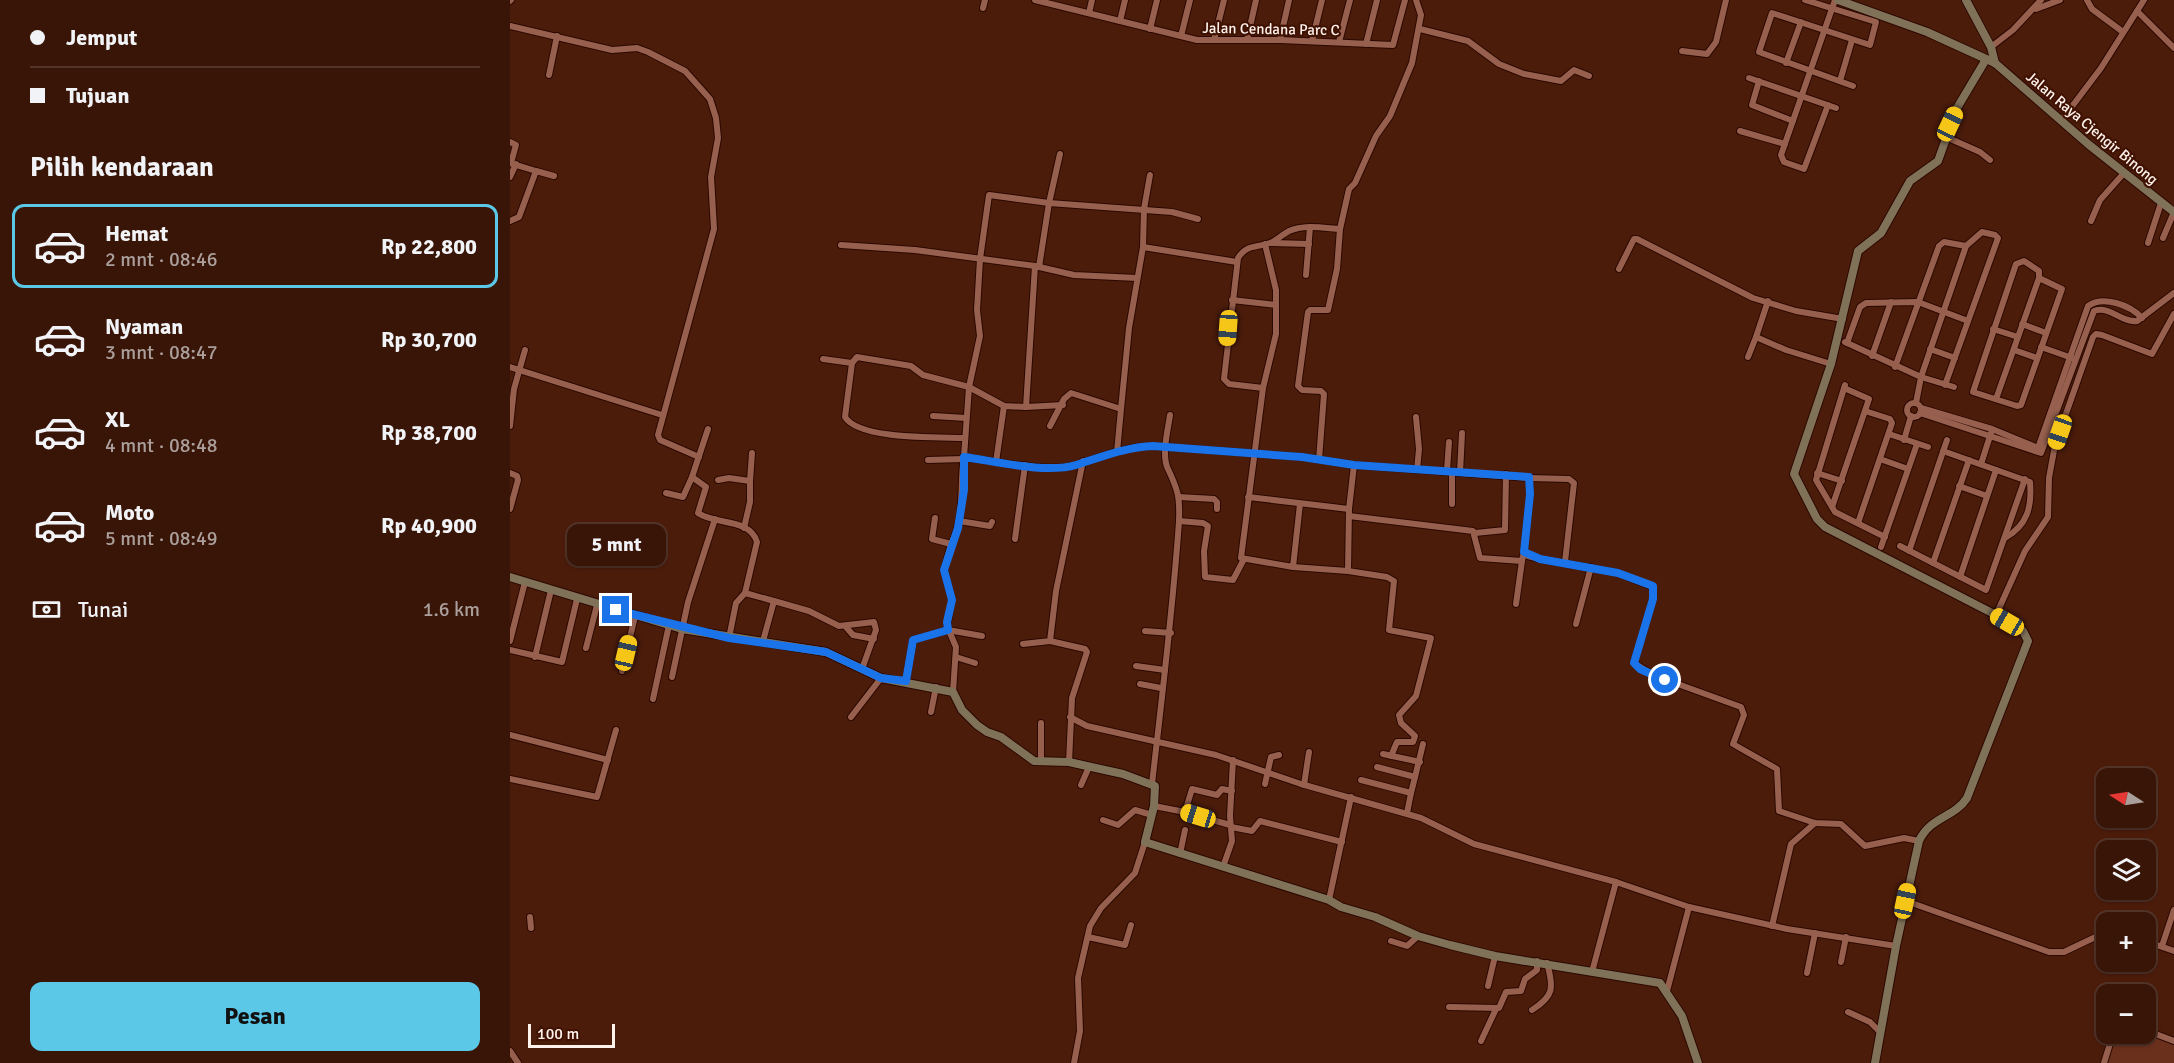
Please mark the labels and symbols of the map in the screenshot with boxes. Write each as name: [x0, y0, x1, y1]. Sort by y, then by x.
street label: Jalan Cendana Parc C: [1202, 19, 1340, 39]
street label: Jalan Raya Cjengir Binong: [2022, 68, 2162, 188]
car: [1934, 104, 1966, 144]
car: [1218, 309, 1238, 347]
car: [2046, 412, 2074, 452]
callout: 5 mnt: [567, 523, 666, 565]
route end: [602, 596, 629, 623]
car: [1987, 605, 2027, 639]
car: [613, 633, 639, 673]
route start: [1651, 666, 1678, 693]
north arrow: [2096, 768, 2156, 828]
car: [1178, 802, 1218, 830]
car: [1892, 882, 1918, 920]
scale bar: [528, 1021, 615, 1048]

